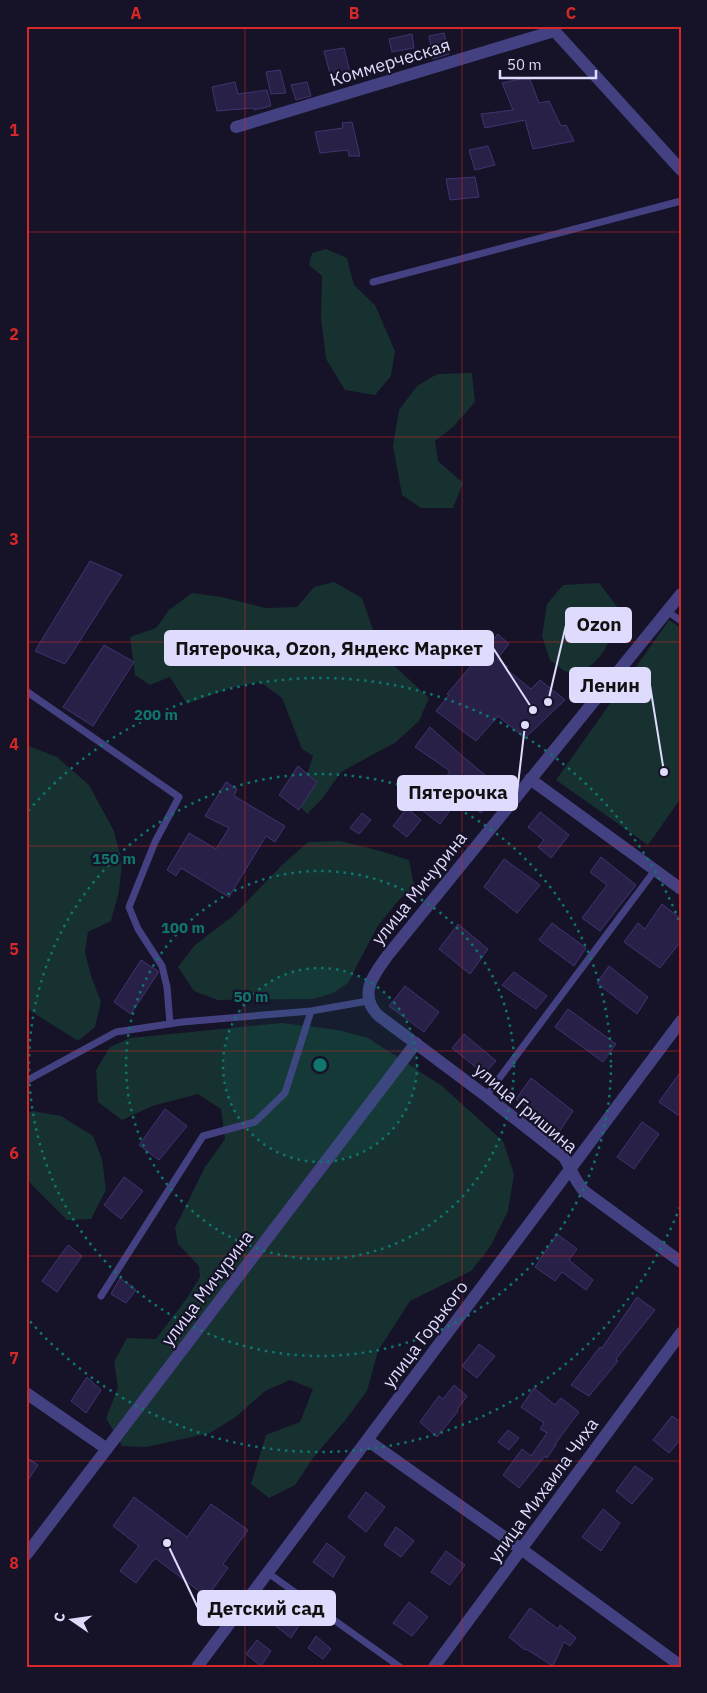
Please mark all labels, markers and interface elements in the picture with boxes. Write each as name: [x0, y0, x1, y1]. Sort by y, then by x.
text: A: [131, 3, 142, 23]
text: B: [349, 3, 360, 23]
text: C: [566, 3, 576, 23]
street label: Коммерческая: [327, 33, 453, 91]
scale bar: [500, 48, 596, 80]
text: 50 m: [507, 55, 542, 74]
text: 1: [9, 120, 19, 140]
text: 2: [9, 324, 19, 344]
text: 3: [9, 529, 19, 549]
callout: Ozon: [566, 608, 631, 642]
text: Ozon: [576, 612, 622, 636]
callout: Пятерочка, Ozon, Яндекс Маркет: [165, 631, 493, 665]
text: Пятерочка, Ozon, Яндекс Маркет: [175, 636, 483, 660]
callout: Ленин: [570, 668, 650, 702]
text: Ленин: [580, 673, 640, 697]
text: 200 m: [134, 705, 178, 724]
text: 4: [9, 734, 19, 754]
callout: Пятерочка: [398, 776, 517, 810]
text: Пятерочка: [408, 780, 508, 804]
street label: улица Мичурина: [366, 826, 472, 949]
text: 150 m: [92, 849, 136, 868]
text: 100 m: [161, 918, 205, 937]
text: 5: [9, 939, 19, 959]
text: 50 m: [234, 987, 268, 1006]
centre of rings: [311, 1056, 329, 1074]
street label: улица Гришина: [470, 1058, 583, 1158]
text: 6: [9, 1143, 19, 1163]
street label: улица Мичурина: [156, 1225, 258, 1351]
street label: улица Горького: [377, 1276, 473, 1392]
text: 7: [9, 1348, 19, 1368]
street label: улица Михаила Чиха: [483, 1413, 604, 1567]
text: 8: [9, 1553, 19, 1573]
callout: Детский сад: [198, 1591, 335, 1625]
north arrow: [48, 1596, 98, 1646]
text: Детский сад: [207, 1596, 325, 1620]
text: С: [50, 1611, 69, 1624]

